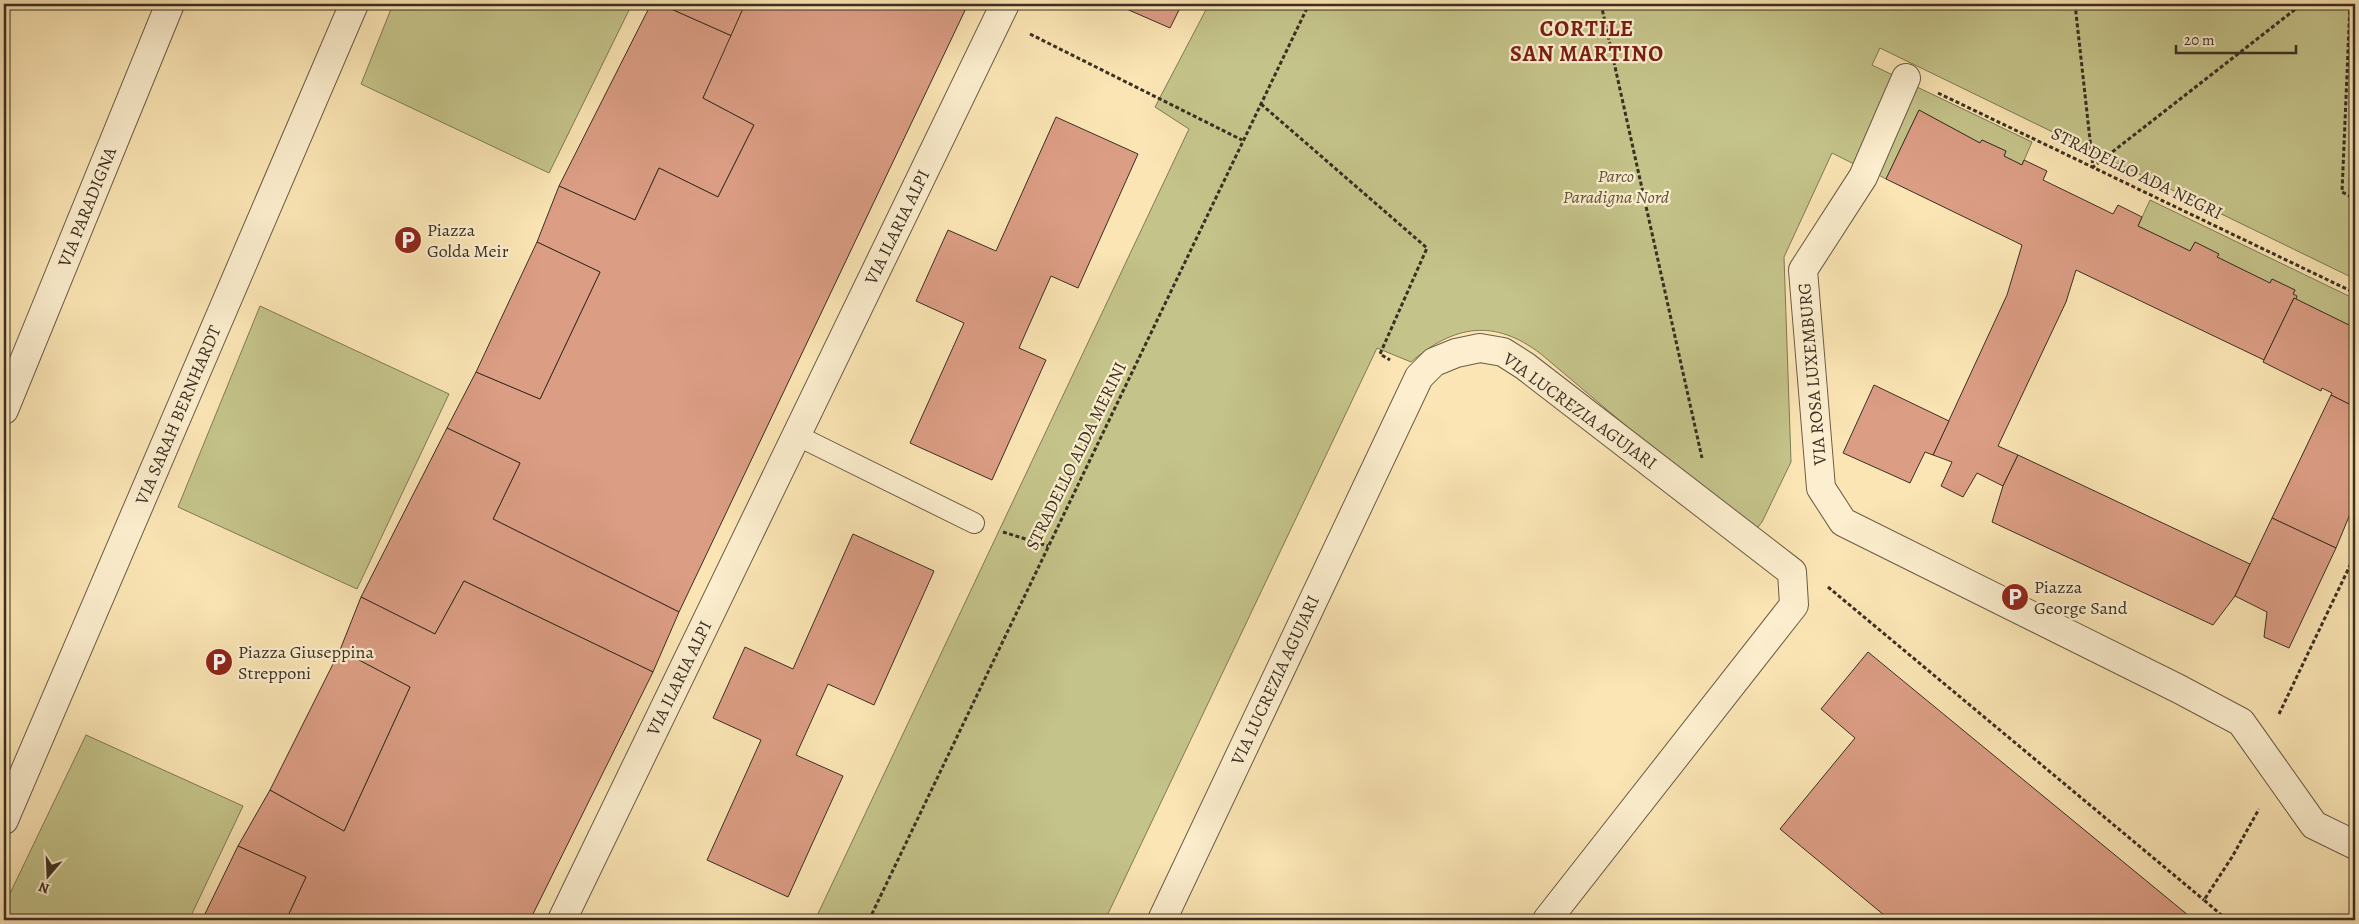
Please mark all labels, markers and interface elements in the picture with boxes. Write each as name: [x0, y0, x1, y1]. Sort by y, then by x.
district label: CORTILE SAN MARTINO: [1510, 14, 1664, 69]
scale bar: [2176, 22, 2296, 54]
text: 20 m: [2184, 30, 2215, 50]
street label: STRADELLO ADA NEGRI: [2047, 121, 2227, 225]
street label: VIA PARADIGNA: [52, 143, 122, 271]
park label: Parco Paradigna Nord: [1563, 164, 1670, 209]
street label: VIA ILARIA ALPI: [858, 166, 935, 289]
place label: Piazza Golda Meir: [427, 218, 509, 263]
parking icon: Piazza Golda Meir: [393, 225, 423, 255]
street label: VIA ROSA LUXEMBURG: [1792, 282, 1832, 467]
street label: VIA SARAH BERNHARDT: [129, 322, 227, 509]
street label: VIA LUCREZIA AGUJARI: [1497, 346, 1662, 475]
street label: STRADELLO ALDA MERINI: [1020, 358, 1132, 554]
place label: Piazza George Sand: [2034, 575, 2128, 620]
parking icon: Piazza George Sand: [2000, 582, 2030, 612]
street label: VIA LUCREZIA AGUJARI: [1225, 591, 1325, 770]
street label: VIA ILARIA ALPI: [640, 617, 717, 740]
place label: Piazza Giuseppina Strepponi: [238, 640, 374, 685]
parking icon: Piazza Giuseppina Strepponi: [204, 647, 234, 677]
north arrow: [22, 852, 72, 902]
text: N: [36, 877, 52, 898]

